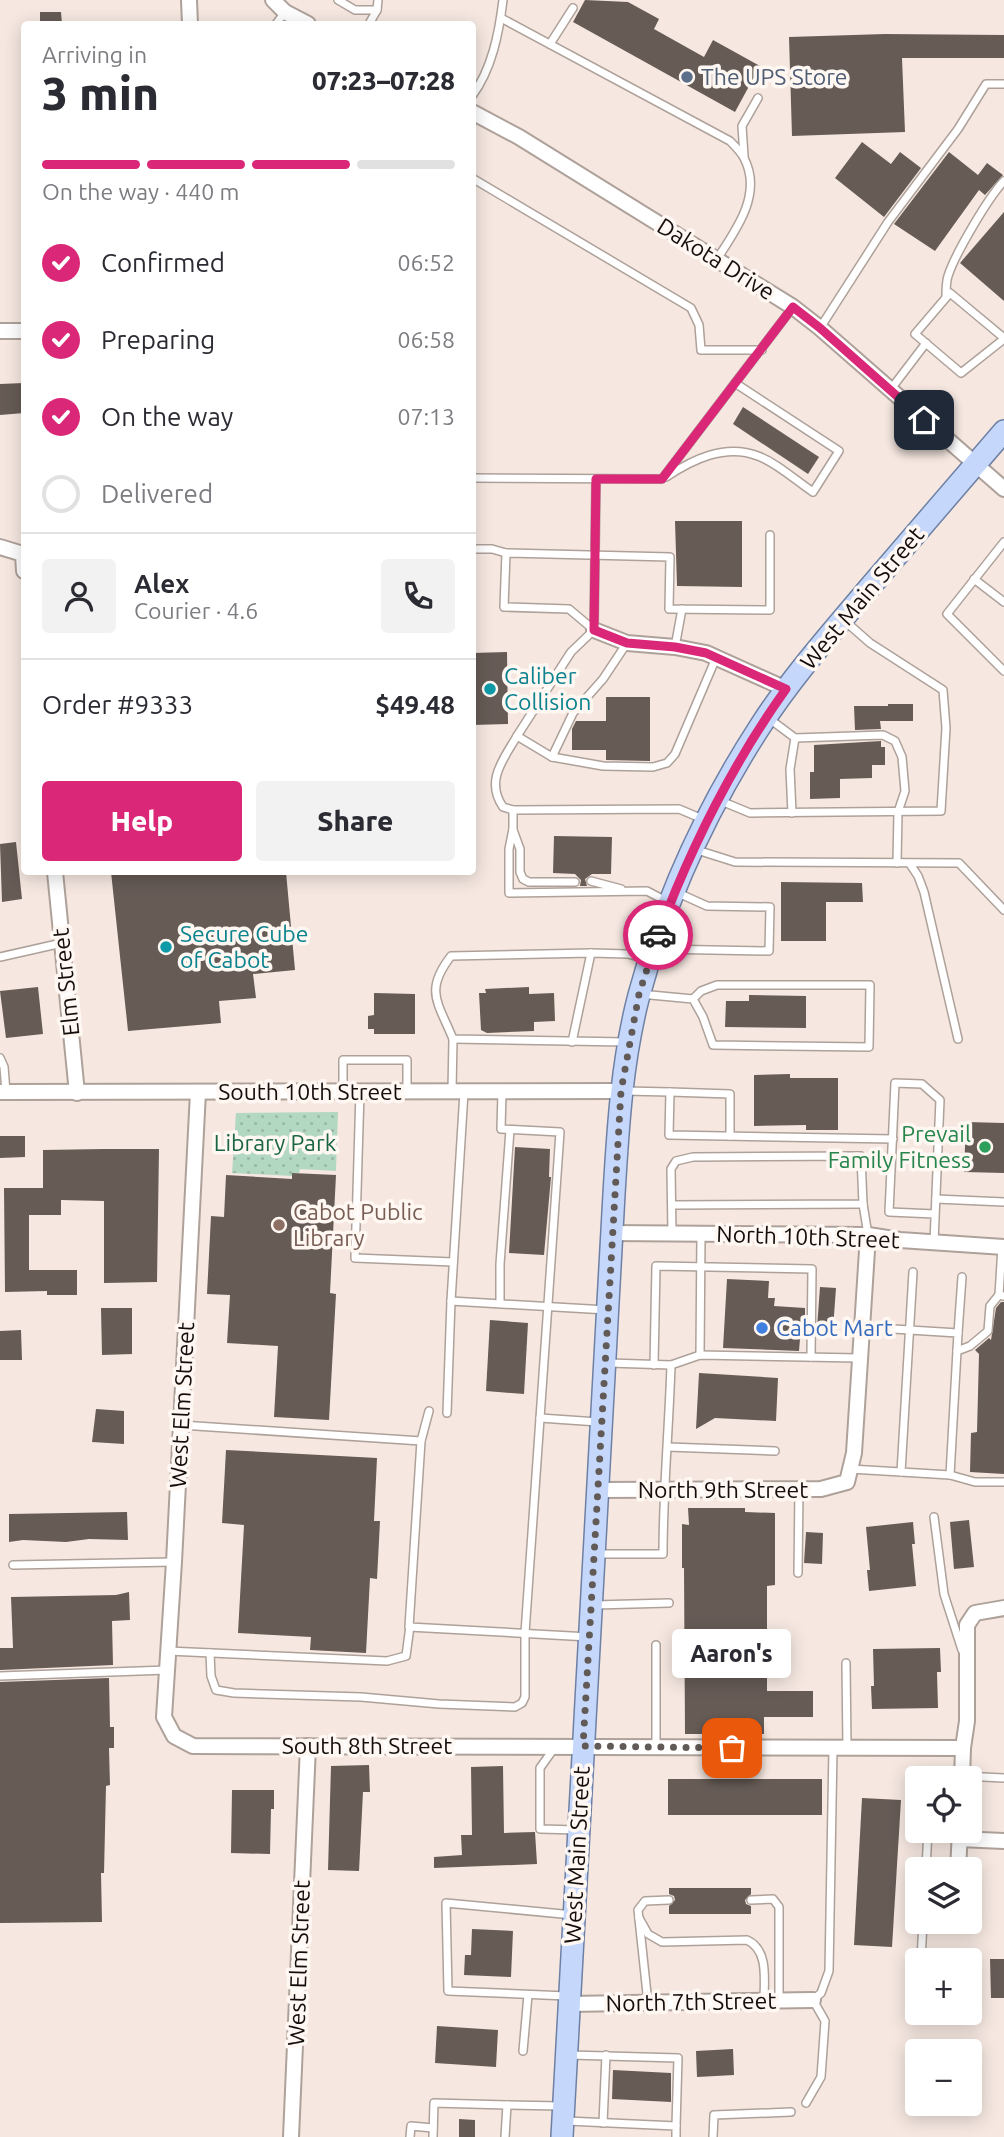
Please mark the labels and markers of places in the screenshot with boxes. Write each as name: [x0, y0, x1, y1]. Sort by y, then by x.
place label: The UPS Store: [701, 64, 848, 89]
marker: The UPS Store: [679, 69, 695, 85]
pin: [894, 390, 954, 450]
place label: Caliber Collision: [504, 663, 591, 714]
marker: Caliber Collision: [482, 681, 498, 697]
place label: Secure Cube of Cabot: [180, 921, 308, 972]
marker: Secure Cube of Cabot: [158, 939, 174, 955]
place label: Prevail Family Fitness: [828, 1121, 971, 1172]
marker: Prevail Family Fitness: [977, 1139, 993, 1155]
place label: Cabot Public Library: [293, 1199, 423, 1250]
marker: Cabot Public Library: [271, 1217, 287, 1233]
place label: Cabot Mart: [776, 1315, 893, 1340]
marker: Cabot Mart: [754, 1320, 770, 1336]
callout: Aaron's: [672, 1629, 792, 1678]
pin: [702, 1718, 762, 1778]

